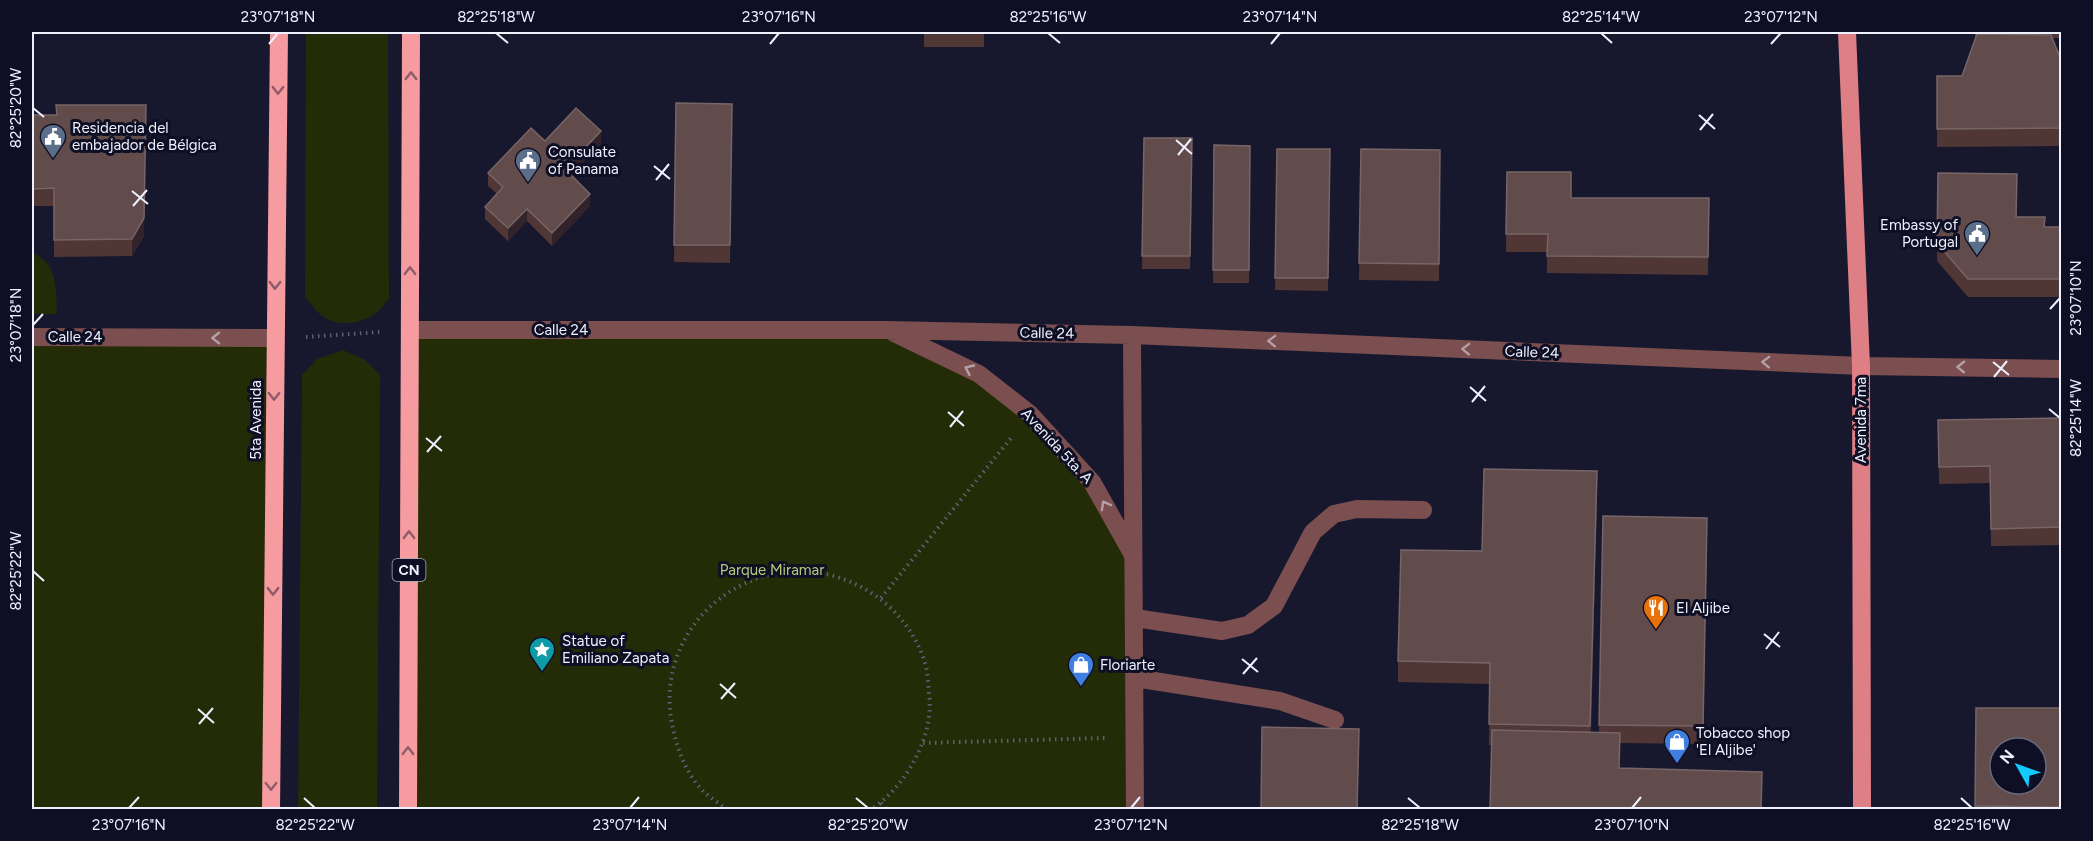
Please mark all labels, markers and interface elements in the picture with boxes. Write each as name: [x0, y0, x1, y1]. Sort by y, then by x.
text: 23°07'18"N: [241, 8, 315, 26]
text: 82°25'18"W: [457, 8, 535, 26]
text: 23°07'16"N: [742, 8, 816, 26]
text: 82°25'16"W: [1009, 8, 1087, 26]
text: 23°07'14"N: [1243, 8, 1317, 26]
text: 82°25'14"W: [1562, 8, 1641, 26]
text: 23°07'12"N: [1744, 8, 1818, 26]
text: 82°25'20"W: [7, 67, 25, 148]
one-way arrow: [405, 72, 417, 81]
one-way arrow: [272, 85, 284, 94]
place label: Residencia del embajador de Bélgica: [72, 119, 217, 154]
public building icon: Residencia del embajador de Bélgica: [38, 122, 68, 160]
place label: Consulate of Panama: [548, 143, 619, 178]
public building icon: Consulate of Panama: [513, 146, 543, 184]
place label: Embassy of Portugal: [1880, 216, 1958, 251]
public building icon: Embassy of Portugal: [1962, 219, 1992, 257]
text: 23°07'10"N: [2067, 261, 2085, 335]
one-way arrow: [404, 267, 416, 276]
one-way arrow: [269, 280, 281, 289]
text: 23°07'18"N: [7, 288, 25, 362]
street label: Calle 24: [534, 321, 588, 339]
street label: Calle 24: [1020, 324, 1074, 342]
street label: Calle 24: [48, 328, 102, 346]
one-way arrow: [212, 332, 221, 344]
one-way arrow: [1267, 335, 1276, 348]
street label: Calle 24: [1504, 342, 1560, 362]
one-way arrow: [1462, 343, 1471, 356]
one-way arrow: [1762, 355, 1771, 368]
one-way arrow: [1957, 361, 1966, 373]
one-way arrow: [965, 364, 976, 376]
street label: Avenida 7ma: [1852, 377, 1870, 463]
text: 82°25'14"W: [2067, 378, 2085, 457]
street label: 5ta Avenida: [247, 380, 265, 460]
one-way arrow: [268, 392, 280, 401]
street label: Avenida 5ta. A: [1017, 405, 1097, 487]
one-way arrow: [1101, 501, 1112, 511]
text: 82°25'22"W: [7, 531, 25, 611]
one-way arrow: [403, 531, 415, 540]
road number: CN: [392, 559, 426, 581]
park label: Parque Miramar: [720, 561, 824, 579]
one-way arrow: [267, 587, 279, 596]
restaurant icon: El Aljibe: [1641, 593, 1671, 631]
place label: El Aljibe: [1676, 599, 1730, 617]
place label: Statue of Emiliano Zapata: [562, 632, 669, 667]
place icon: Statue of Emiliano Zapata: [527, 635, 557, 673]
shop icon: Floriarte: [1066, 650, 1096, 688]
place label: Floriarte: [1100, 656, 1155, 674]
place label: Tobacco shop 'El Aljibe': [1696, 724, 1790, 759]
shop icon: Tobacco shop 'El Aljibe': [1662, 727, 1692, 765]
north arrow: [1988, 736, 2048, 796]
text: N: [1996, 746, 2018, 768]
one-way arrow: [402, 747, 414, 756]
one-way arrow: [265, 782, 277, 791]
text: 23°07'16"N: [92, 816, 166, 834]
text: 82°25'22"W: [275, 816, 355, 834]
text: 23°07'14"N: [593, 816, 667, 834]
text: 82°25'20"W: [828, 816, 909, 834]
text: 23°07'12"N: [1094, 816, 1168, 834]
text: 82°25'18"W: [1381, 816, 1459, 834]
text: 23°07'10"N: [1595, 816, 1669, 834]
text: 82°25'16"W: [1933, 816, 2011, 834]

